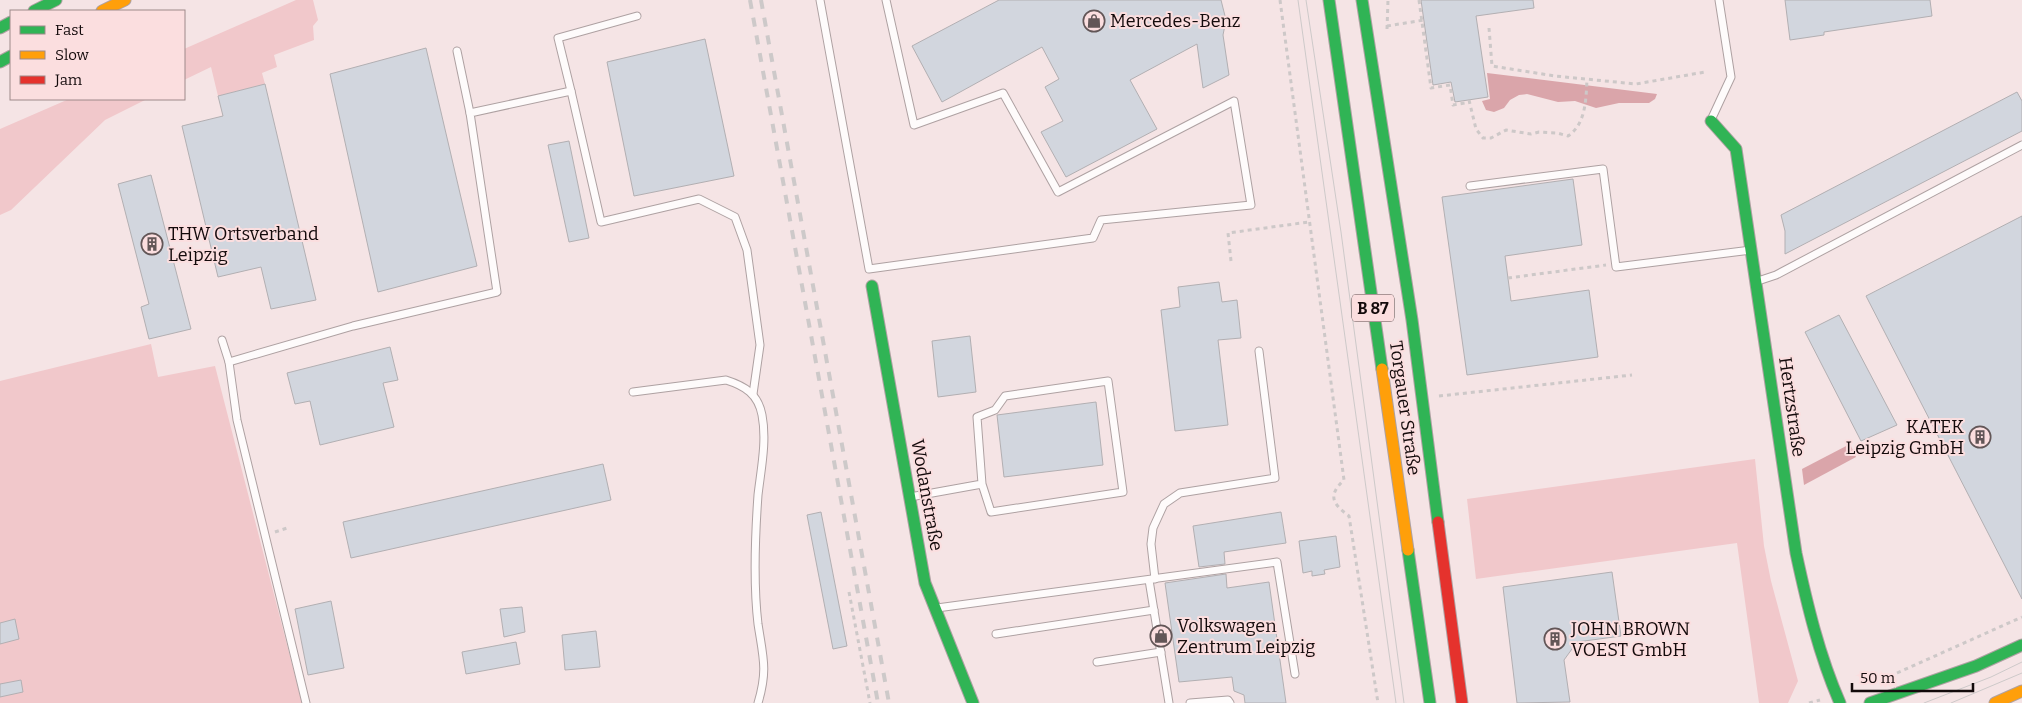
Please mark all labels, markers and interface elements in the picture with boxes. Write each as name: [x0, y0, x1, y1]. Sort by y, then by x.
shop icon: Mercedes-Benz: [1082, 9, 1106, 33]
legend: [10, 10, 185, 100]
place label: Mercedes-Benz: [1110, 10, 1241, 32]
text: Fast: [55, 21, 84, 39]
text: Slow: [55, 46, 90, 64]
text: Jam: [54, 71, 83, 89]
place label: THW Ortsverband Leipzig: [168, 223, 319, 266]
building icon: THW Ortsverband Leipzig: [140, 232, 164, 256]
road number: B 87: [1352, 294, 1394, 322]
street label: Torgauer Straße: [1385, 339, 1425, 477]
street label: Hertzstraße: [1774, 356, 1810, 458]
place label: KATEK Leipzig GmbH: [1845, 416, 1964, 459]
building icon: KATEK Leipzig GmbH: [1968, 425, 1992, 449]
street label: Wodanstraße: [906, 438, 948, 552]
place label: Volkswagen Zentrum Leipzig: [1177, 615, 1315, 658]
place label: JOHN BROWN VOEST GmbH: [1570, 618, 1690, 661]
shop icon: Volkswagen Zentrum Leipzig: [1149, 624, 1173, 648]
building icon: JOHN BROWN VOEST GmbH: [1543, 627, 1567, 651]
scale bar: [1852, 660, 1973, 692]
text: 50 m: [1860, 669, 1896, 687]

